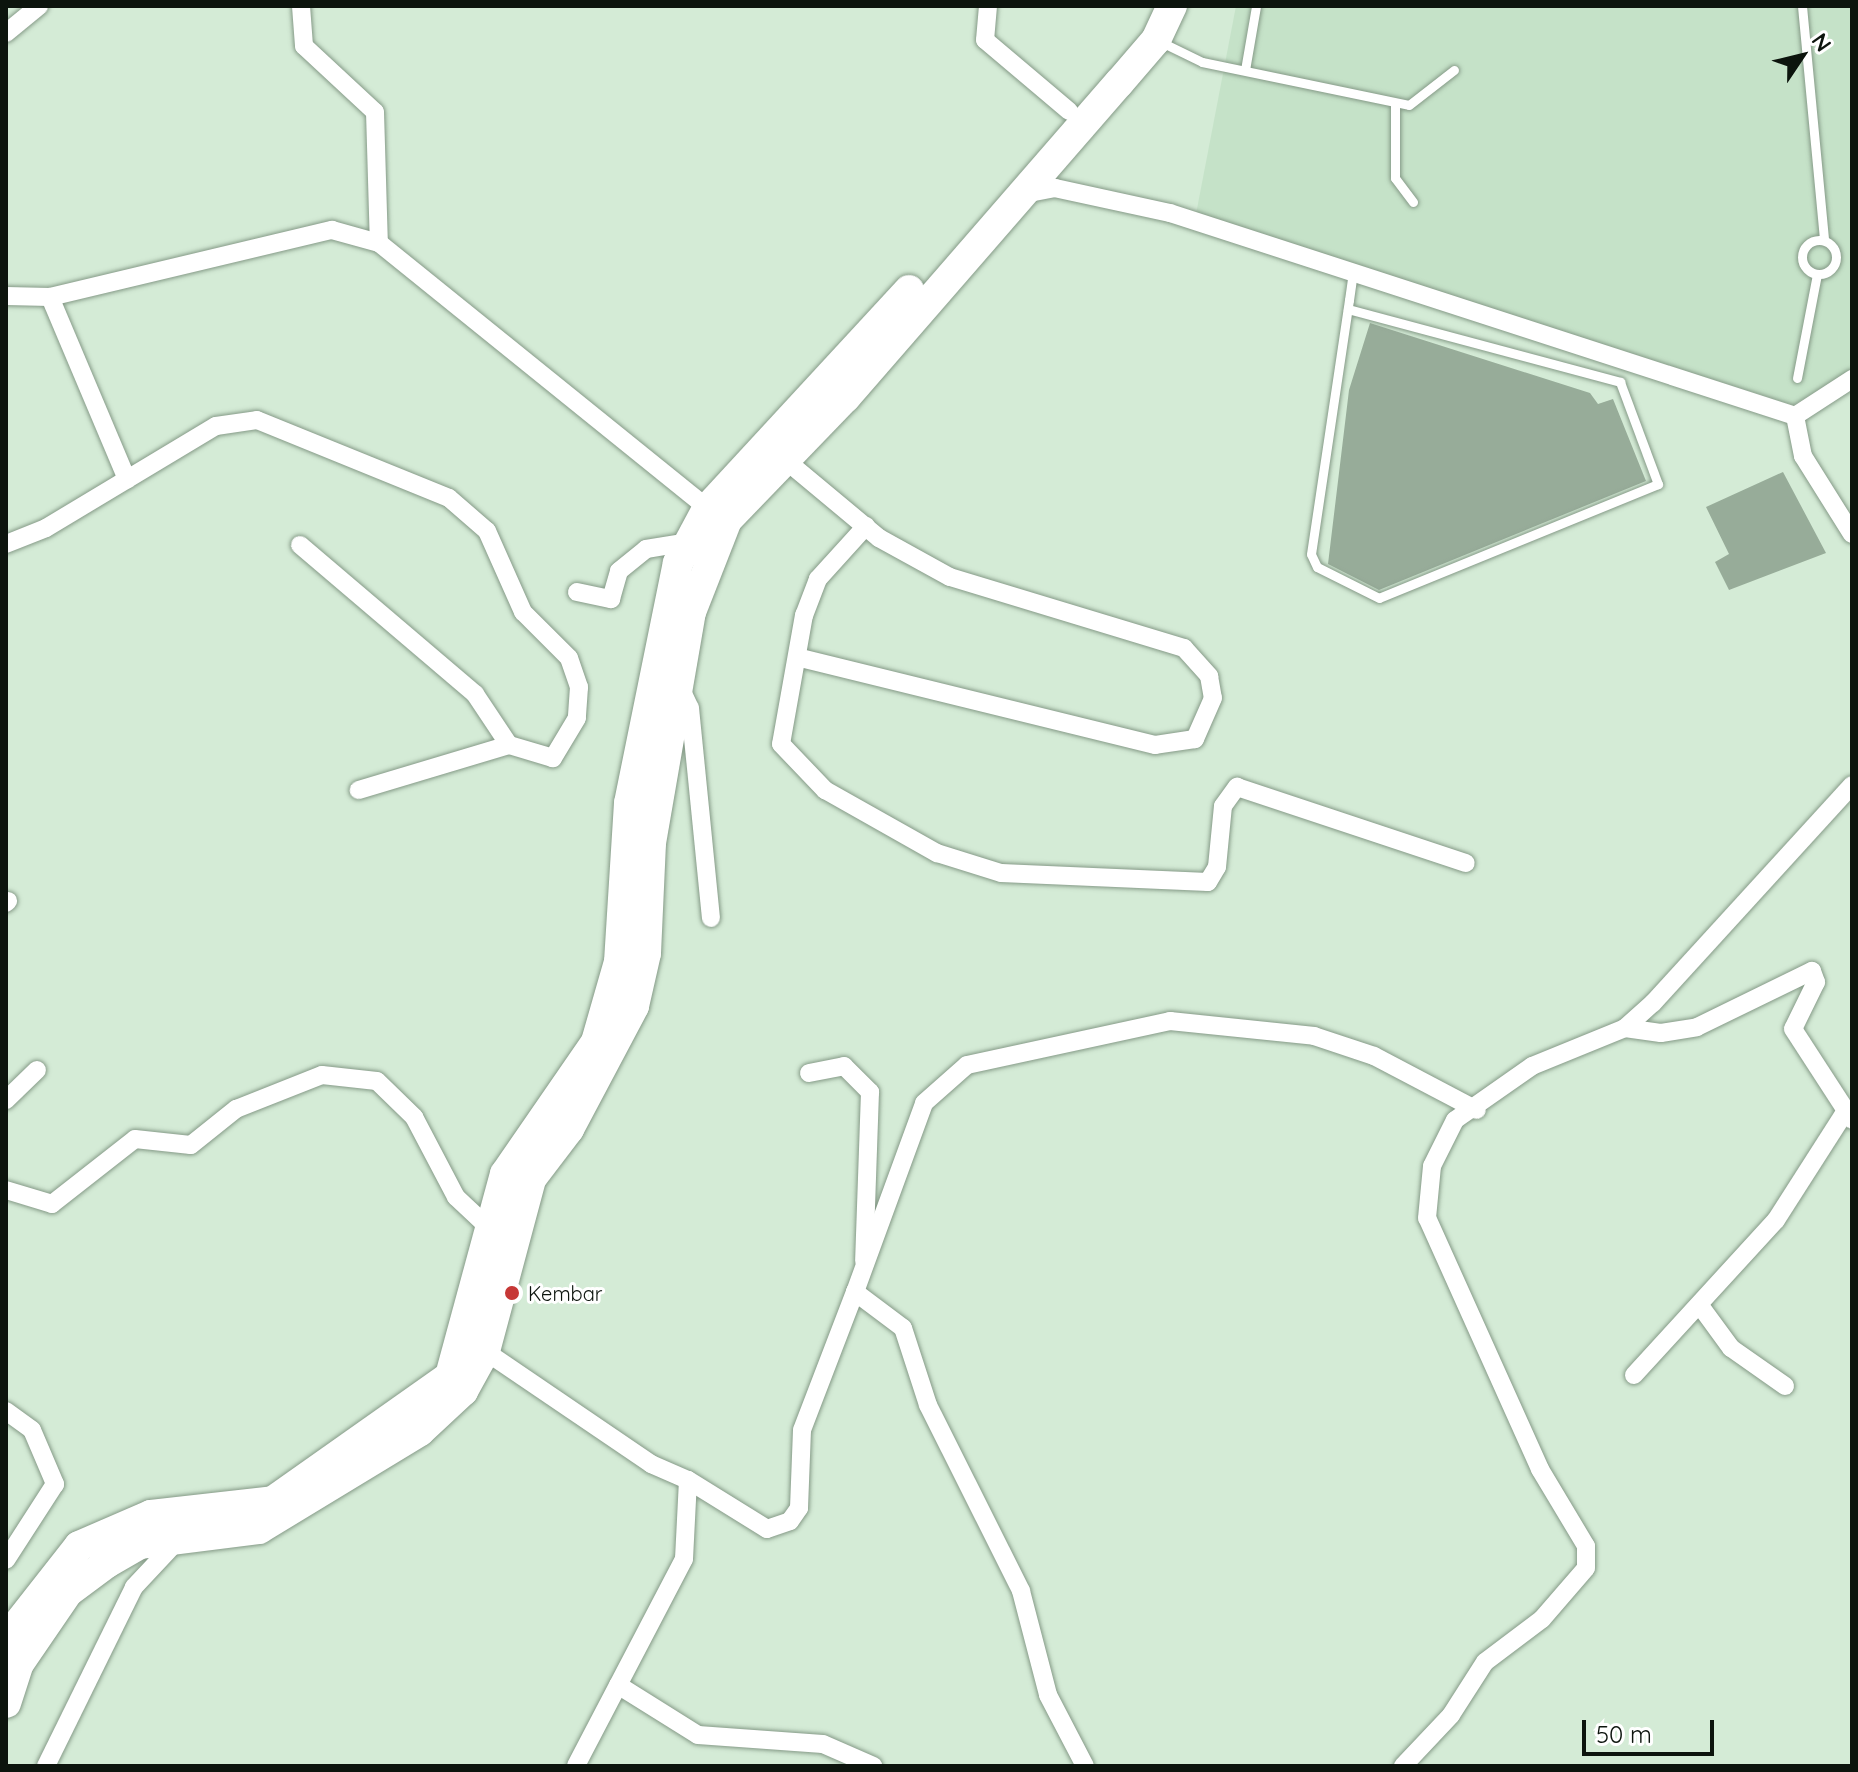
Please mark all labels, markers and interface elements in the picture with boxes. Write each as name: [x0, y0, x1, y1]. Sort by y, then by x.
north arrow: [1762, 16, 1842, 96]
text: N: [1806, 28, 1838, 57]
place label: Kembar: [528, 1281, 603, 1305]
marker: Kembar: [503, 1284, 521, 1302]
scale bar: [1586, 1704, 1718, 1754]
text: 50 m: [1596, 1719, 1652, 1749]

